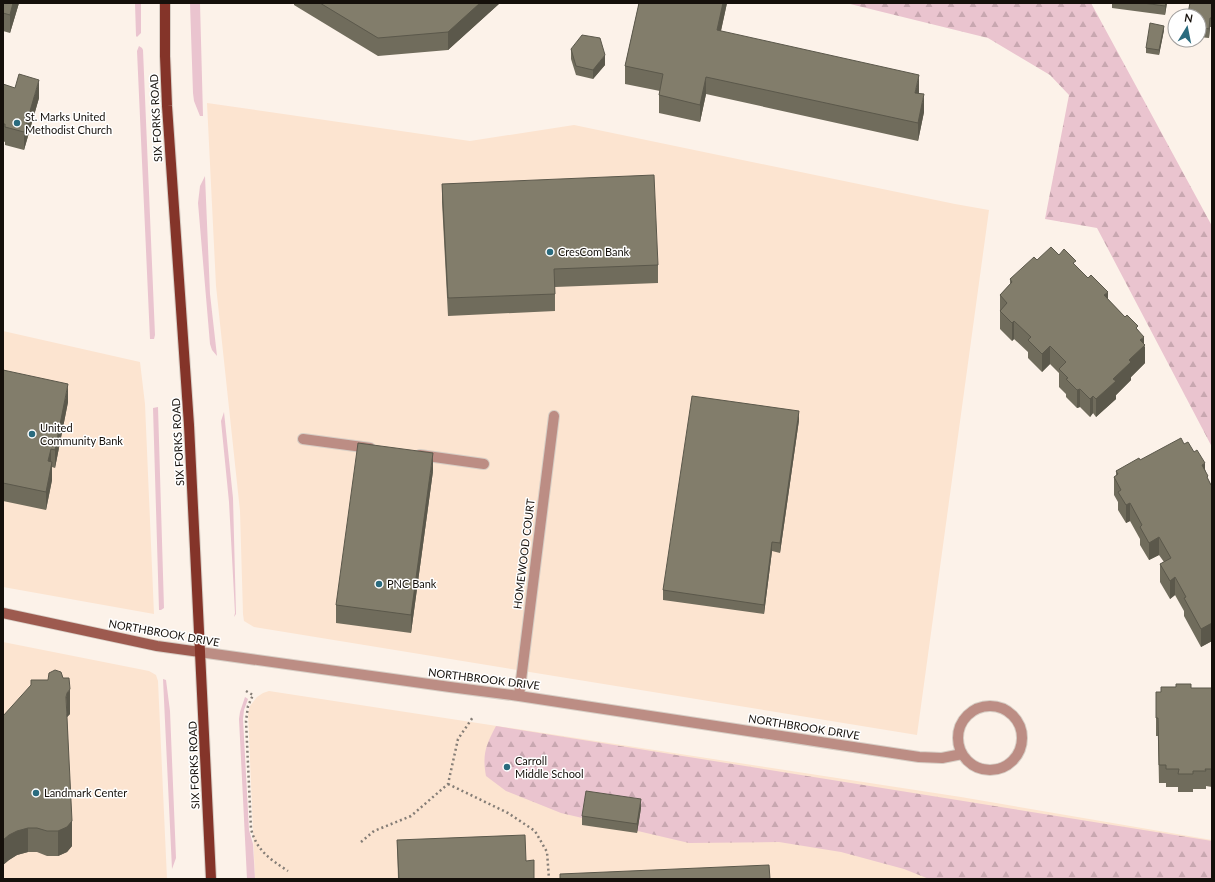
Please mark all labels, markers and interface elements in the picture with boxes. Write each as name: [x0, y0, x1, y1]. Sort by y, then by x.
north arrow: [1167, 8, 1207, 48]
text: N: [1184, 11, 1194, 25]
street label: SIX FORKS ROAD: [147, 74, 164, 162]
place label: St. Marks United Methodist Church: [25, 110, 112, 136]
marker: St. Marks United Methodist Church: [12, 118, 22, 128]
place label: CresCom Bank: [558, 245, 630, 258]
marker: CresCom Bank: [545, 247, 555, 257]
street label: SIX FORKS ROAD: [169, 398, 186, 486]
place label: United Community Bank: [40, 421, 123, 447]
marker: United Community Bank: [27, 429, 37, 439]
street label: HOMEWOOD COURT: [510, 498, 537, 610]
place label: PNC Bank: [387, 577, 437, 590]
marker: PNC Bank: [374, 579, 384, 589]
street label: NORTHBROOK DRIVE: [108, 616, 221, 649]
street label: NORTHBROOK DRIVE: [427, 665, 541, 692]
street label: NORTHBROOK DRIVE: [747, 711, 861, 742]
street label: SIX FORKS ROAD: [185, 721, 202, 809]
place label: Carroll Middle School: [515, 754, 584, 780]
marker: Carroll Middle School: [502, 762, 512, 772]
place label: Landmark Center: [44, 786, 127, 799]
marker: Landmark Center: [31, 788, 41, 798]

